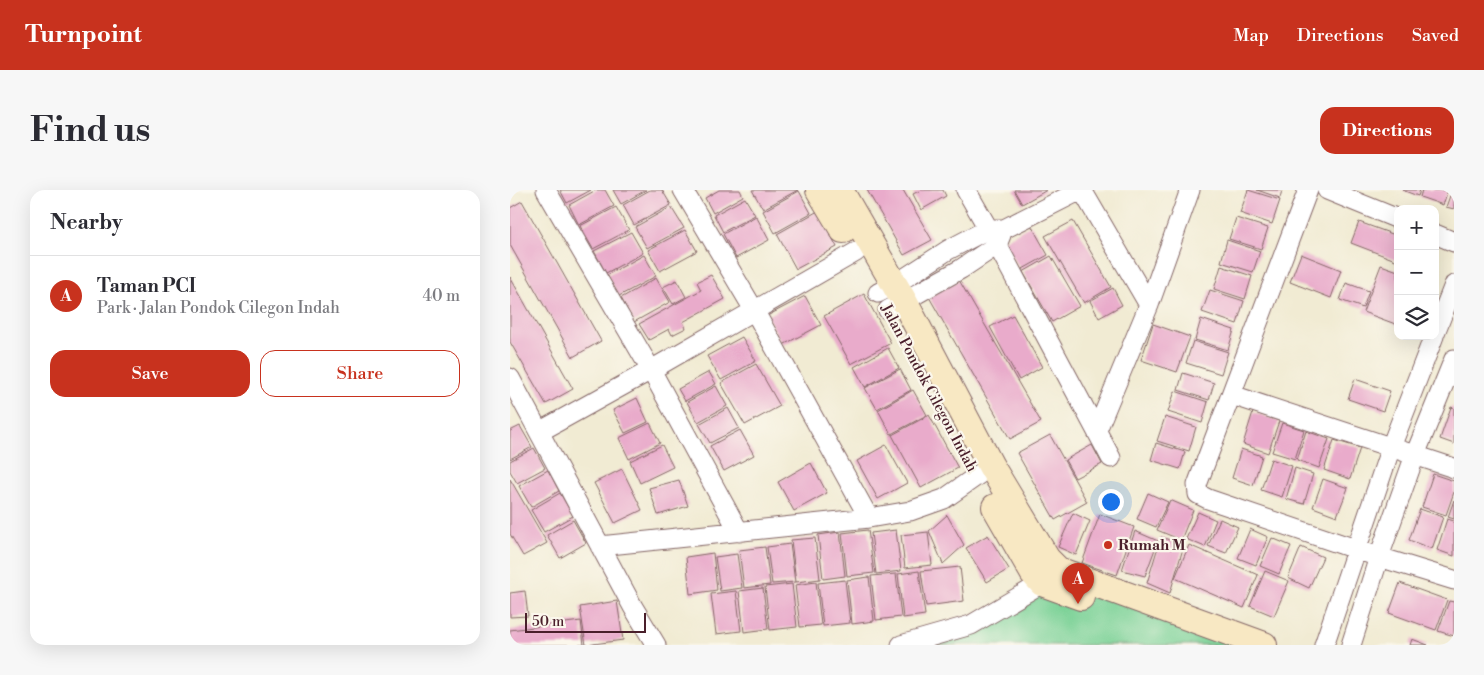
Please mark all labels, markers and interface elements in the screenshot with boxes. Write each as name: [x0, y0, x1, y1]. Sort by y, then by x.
text: Turnpoint: [25, 20, 142, 50]
text: Map: [1233, 24, 1269, 47]
text: Directions: [1297, 24, 1384, 47]
text: Saved: [1412, 24, 1459, 47]
button: Directions: [1320, 107, 1454, 154]
text: Find us: [30, 109, 150, 152]
map controls: [1394, 205, 1439, 340]
button: +: [1394, 205, 1439, 250]
text: Nearby: [50, 210, 123, 236]
button: −: [1394, 250, 1439, 295]
text: Taman PCI: [97, 274, 196, 298]
text: A: [60, 286, 72, 306]
text: 40 m: [423, 286, 460, 306]
button: layers: [1394, 295, 1439, 340]
text: Park · Jalan Pondok Cilegon Indah: [97, 298, 340, 318]
street label: Jalan Pondok Cilegon Indah: [876, 300, 981, 475]
button: Save: [50, 350, 250, 397]
button: Share: [260, 350, 460, 397]
your location: [1098, 489, 1124, 515]
place label: Rumah M: [1118, 536, 1186, 555]
marker: Rumah M: [1102, 539, 1114, 551]
pin: A: [1062, 563, 1094, 604]
scale bar: [525, 610, 646, 633]
text: 50 m: [532, 613, 564, 631]

